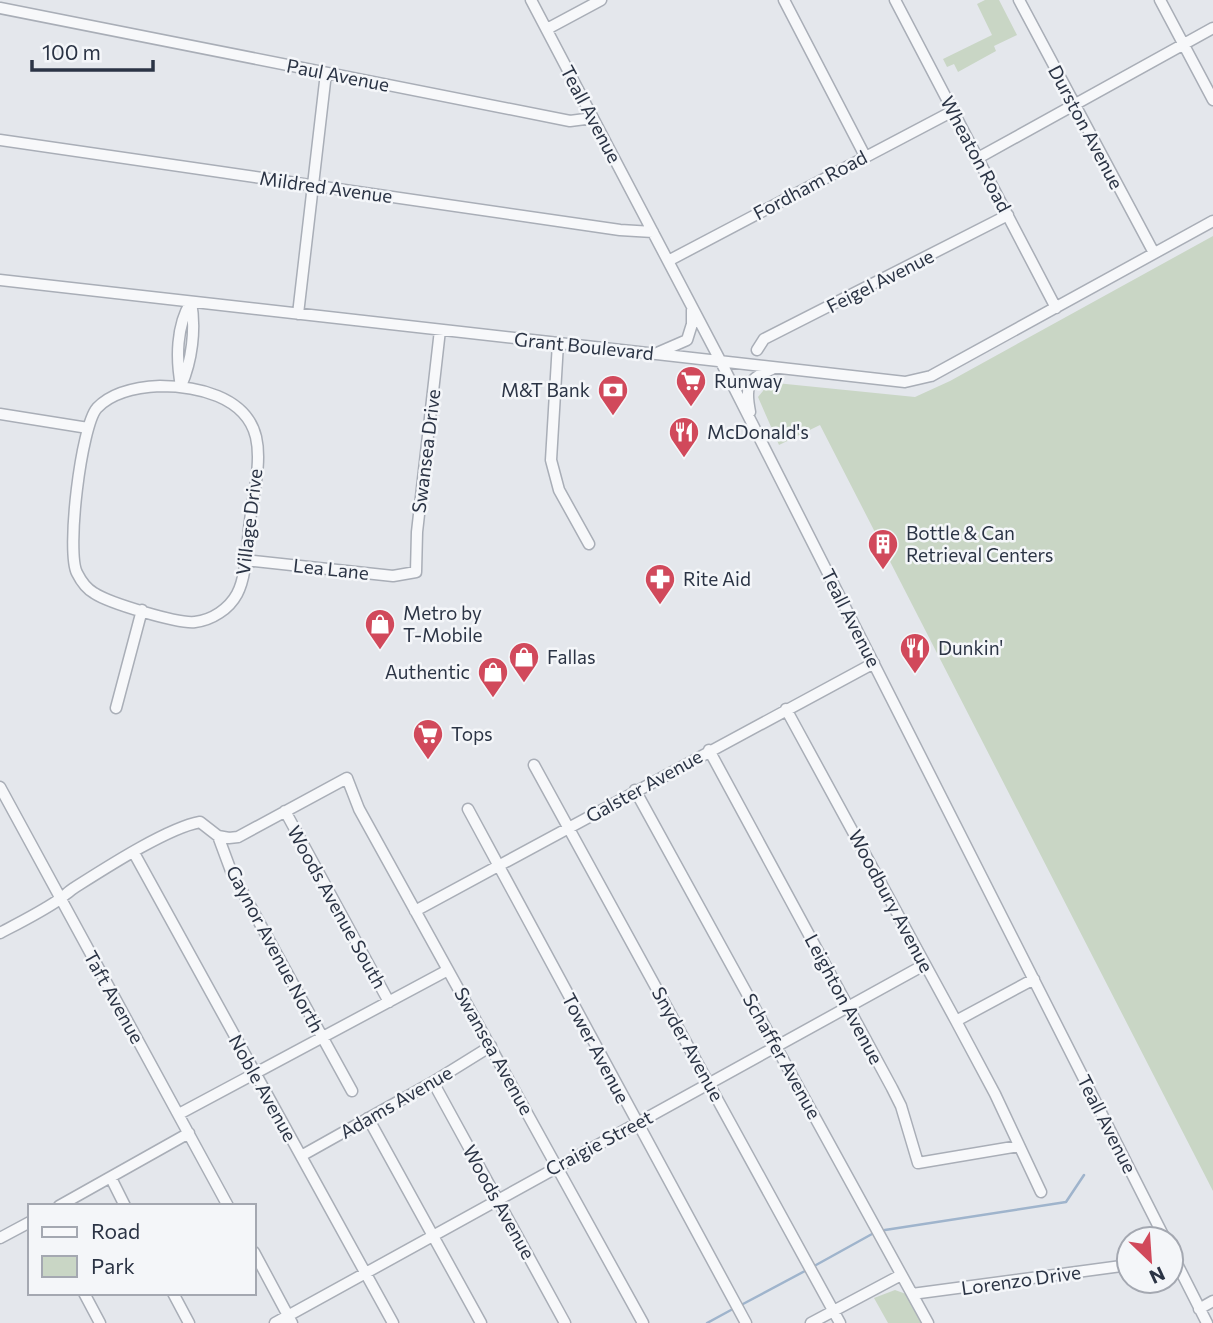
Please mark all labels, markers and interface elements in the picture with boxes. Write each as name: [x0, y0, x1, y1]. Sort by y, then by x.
scale bar: [32, 28, 152, 72]
text: 100 m: [42, 39, 101, 64]
street label: Paul Avenue: [285, 53, 391, 96]
street label: Teall Avenue: [556, 61, 627, 167]
street label: Durston Avenue: [1044, 61, 1129, 193]
street label: Wheaton Road: [936, 92, 1017, 216]
street label: Fordham Road: [749, 145, 871, 224]
street label: Mildred Avenue: [258, 166, 394, 207]
street label: Feigel Avenue: [822, 244, 937, 317]
street label: Grant Boulevard: [513, 327, 655, 364]
supermarket icon: Runway: [674, 364, 708, 408]
place label: Runway: [714, 369, 783, 392]
bank icon: M&T Bank: [596, 373, 630, 417]
place label: M&T Bank: [501, 378, 590, 401]
street label: Swansea Drive: [406, 388, 445, 514]
restaurant icon: McDonald's: [667, 415, 701, 459]
place label: McDonald's: [707, 420, 809, 443]
street label: Village Drive: [231, 467, 266, 577]
place label: Bottle & Can Retrieval Centers: [906, 521, 1054, 566]
building icon: Bottle & Can Retrieval Centers: [866, 527, 900, 571]
street label: Lea Lane: [292, 553, 370, 584]
pharmacy icon: Rite Aid: [643, 562, 677, 606]
street label: Teall Avenue: [817, 565, 886, 671]
place label: Rite Aid: [683, 567, 751, 590]
place label: Metro by T-Mobile: [403, 601, 483, 646]
shop icon: Metro by T-Mobile: [363, 607, 397, 651]
restaurant icon: Dunkin': [898, 631, 932, 675]
place label: Dunkin': [938, 636, 1003, 659]
shop icon: Fallas: [507, 640, 541, 684]
place label: Fallas: [547, 645, 596, 668]
shop icon: Authentic: [476, 655, 510, 699]
place label: Authentic: [385, 660, 470, 683]
supermarket icon: Tops: [411, 717, 445, 761]
place label: Tops: [451, 722, 493, 745]
street label: Galster Avenue: [582, 744, 706, 827]
street label: Woods Avenue South: [283, 821, 392, 992]
street label: Woodbury Avenue: [844, 826, 939, 976]
street label: Gaynor Avenue North: [222, 861, 329, 1036]
street label: Leighton Avenue: [801, 930, 888, 1068]
street label: Taft Avenue: [79, 946, 149, 1047]
street label: Swansea Avenue: [450, 983, 539, 1118]
street label: Snyder Avenue: [648, 983, 729, 1105]
street label: Tower Avenue: [558, 989, 635, 1107]
street label: Schaffer Avenue: [738, 989, 826, 1123]
street label: Noble Avenue: [225, 1030, 302, 1145]
street label: Adams Avenue: [336, 1060, 456, 1143]
street label: Teall Avenue: [1073, 1071, 1142, 1177]
street label: Craigie Street: [541, 1105, 656, 1180]
street label: Woods Avenue: [459, 1140, 540, 1263]
legend: [28, 1204, 256, 1295]
text: Road: [91, 1218, 140, 1243]
north arrow: [1115, 1225, 1185, 1295]
text: Park: [91, 1253, 135, 1278]
street label: Lorenzo Drive: [960, 1260, 1082, 1299]
text: N: [1146, 1262, 1169, 1289]

